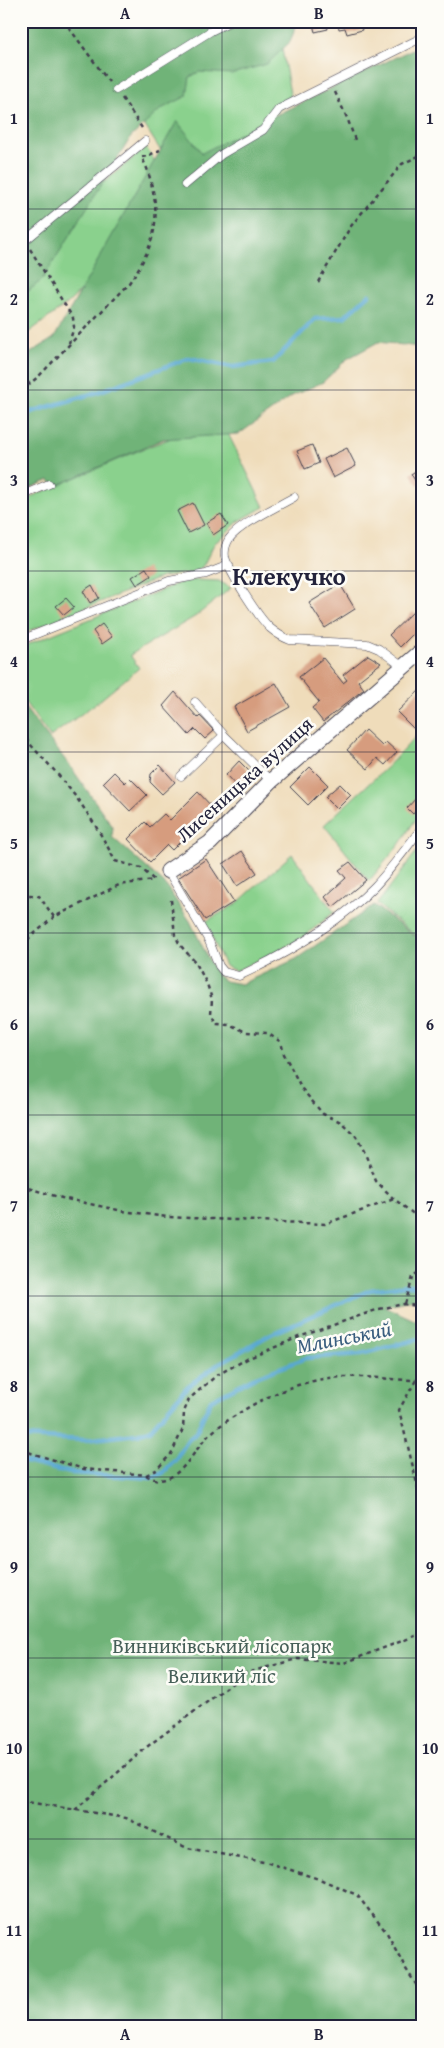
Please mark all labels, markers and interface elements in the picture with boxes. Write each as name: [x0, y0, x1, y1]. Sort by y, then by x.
text: A: [120, 1, 131, 25]
text: B: [314, 1, 324, 25]
text: 1: [10, 106, 18, 130]
text: 1: [426, 106, 434, 130]
text: 2: [10, 287, 18, 311]
text: 2: [426, 287, 434, 311]
text: 3: [10, 468, 18, 492]
text: 3: [426, 468, 434, 492]
district label: Клекучко: [232, 558, 346, 594]
text: 4: [10, 649, 18, 673]
text: 4: [426, 649, 434, 673]
street label: Лисеницька вулиця: [169, 709, 319, 849]
text: 5: [10, 831, 18, 855]
text: 5: [426, 831, 434, 855]
text: 6: [10, 1012, 18, 1036]
text: 6: [426, 1012, 434, 1036]
text: 7: [10, 1193, 18, 1217]
text: 7: [426, 1193, 434, 1217]
water label: Млинський: [294, 1313, 394, 1361]
text: 8: [10, 1374, 18, 1398]
text: 8: [426, 1374, 434, 1398]
text: 9: [10, 1555, 18, 1579]
text: 9: [426, 1555, 434, 1579]
park label: Винниківський лісопарк: [113, 1631, 332, 1660]
park label: Великий ліс: [168, 1661, 276, 1690]
text: 10: [6, 1736, 22, 1760]
text: 10: [422, 1736, 438, 1760]
text: 11: [6, 1918, 22, 1942]
text: 11: [422, 1918, 438, 1942]
text: A: [120, 2022, 131, 2046]
text: B: [314, 2022, 324, 2046]

